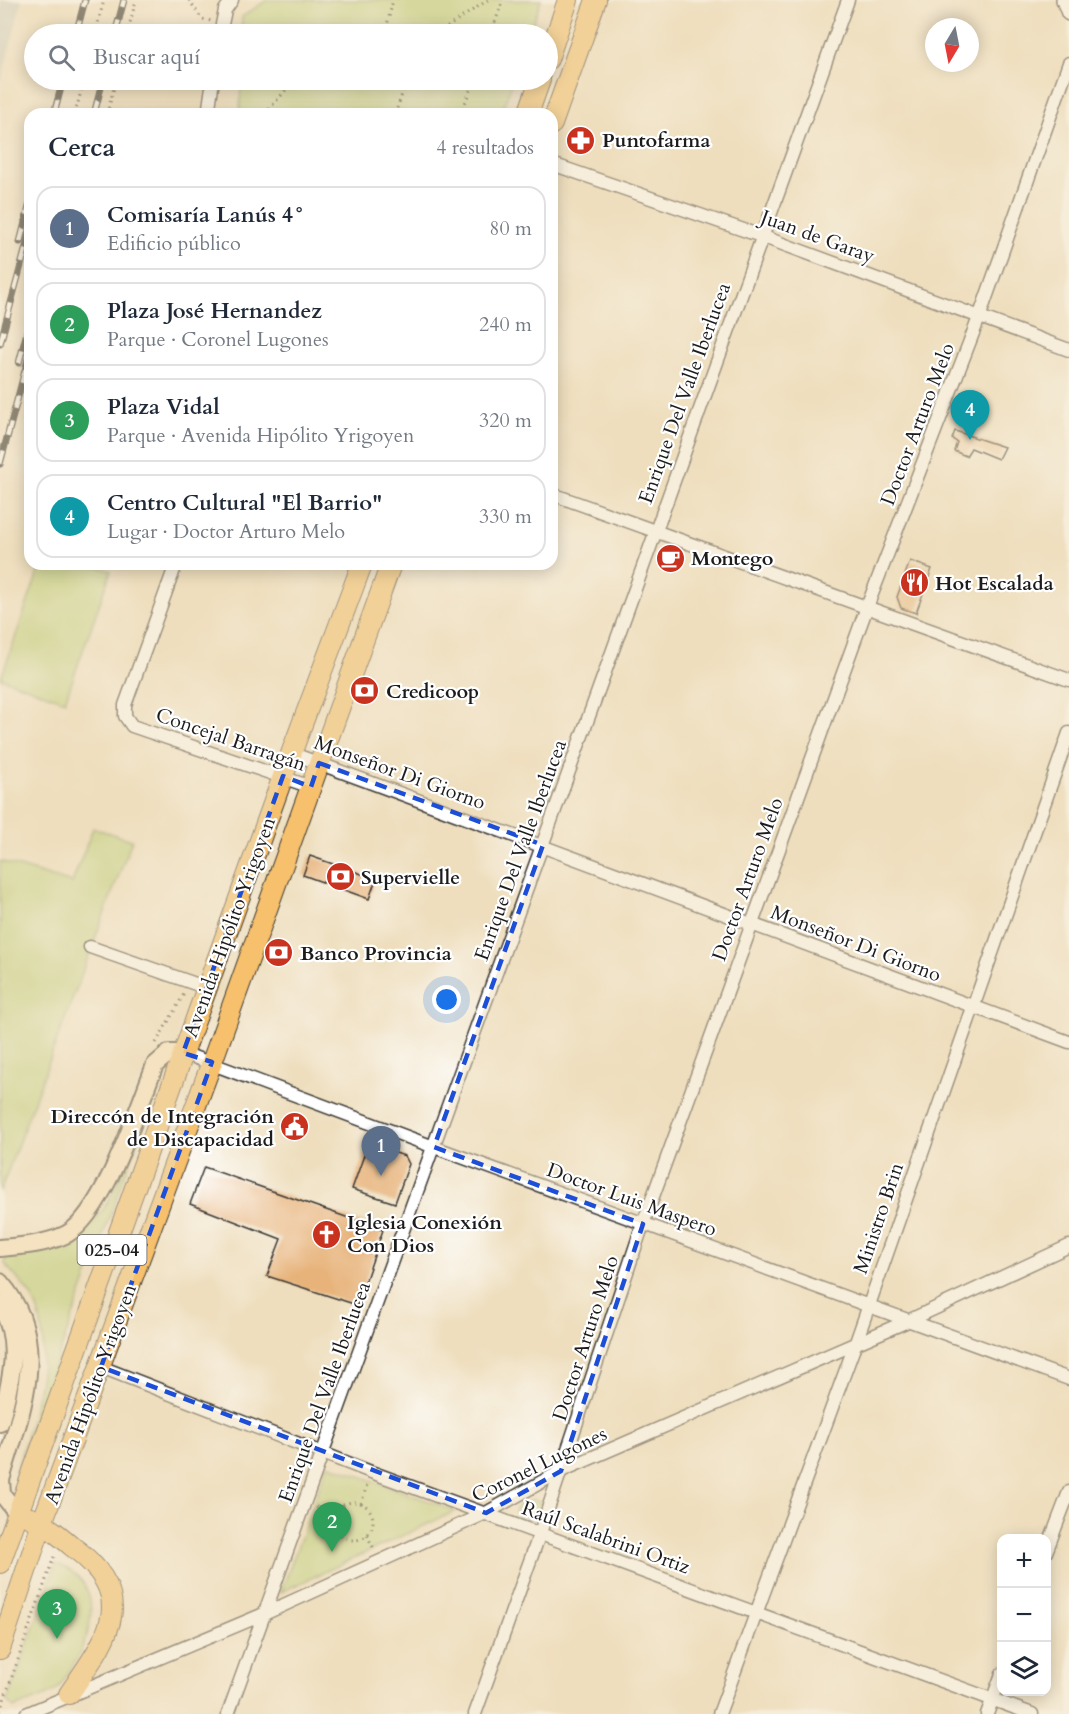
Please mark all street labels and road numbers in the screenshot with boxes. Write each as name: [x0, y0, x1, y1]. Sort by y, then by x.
street label: Juan de Garay: [754, 202, 879, 270]
street label: Enrique Del Valle Iberlucea: [632, 279, 737, 507]
street label: Doctor Arturo Melo: [874, 339, 961, 509]
street label: Concejal Barragán: [152, 701, 310, 778]
street label: Monseñor Di Giorno: [310, 729, 489, 816]
street label: Enrique Del Valle Iberlucea: [468, 736, 573, 964]
street label: Doctor Arturo Melo: [705, 794, 790, 965]
street label: Avenida Hipólito Yrigoyen: [177, 813, 282, 1041]
street label: Monseñor Di Giorno: [767, 898, 945, 988]
street label: Doctor Luis Maspero: [543, 1156, 721, 1243]
street label: Ministro Brin: [847, 1158, 910, 1277]
road number: 025-04: [78, 1235, 146, 1265]
street label: Doctor Arturo Melo: [546, 1252, 625, 1424]
street label: Enrique Del Valle Iberlucea: [272, 1278, 377, 1506]
street label: Avenida Hipólito Yrigoyen: [38, 1280, 143, 1508]
street label: Coronel Lugones: [467, 1420, 611, 1509]
street label: Raúl Scalabrini Ortiz: [518, 1495, 694, 1580]

